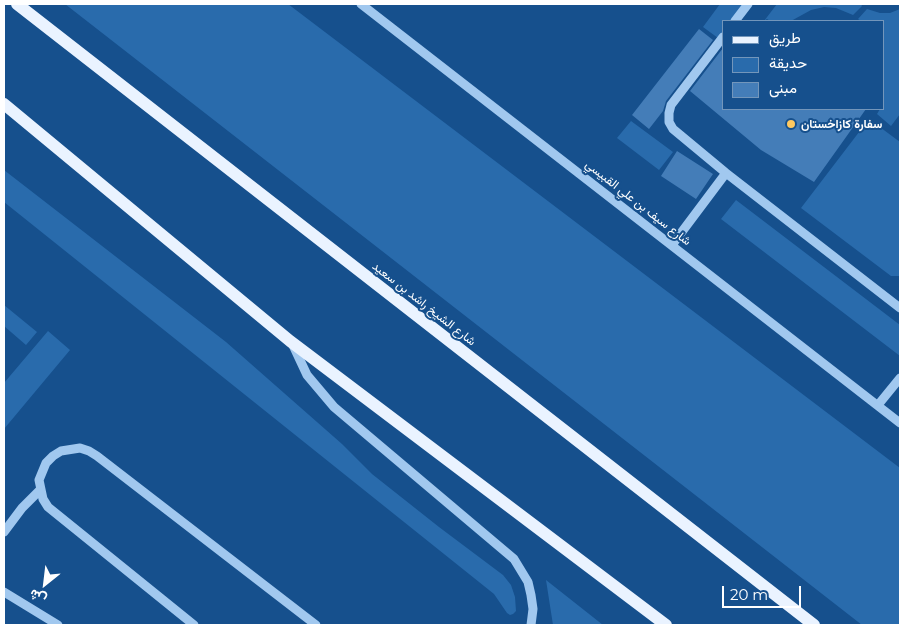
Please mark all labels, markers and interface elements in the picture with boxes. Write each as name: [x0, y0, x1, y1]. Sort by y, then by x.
legend: [722, 20, 884, 110]
text: طريق: [769, 28, 801, 47]
text: حديقة: [769, 53, 807, 72]
text: مبنى: [769, 78, 797, 97]
place label: سفارة كازاخستان: [801, 117, 882, 131]
marker: سفارة كازاخستان: [785, 118, 797, 130]
street label: شارع سيف بن علي القبيسي: [582, 157, 694, 249]
street label: شارع الشيخ راشد بن سعيد: [369, 259, 479, 349]
north arrow: [20, 559, 70, 609]
scale bar: [724, 576, 803, 608]
text: ش: [26, 585, 49, 609]
text: 20 m: [730, 585, 768, 604]

